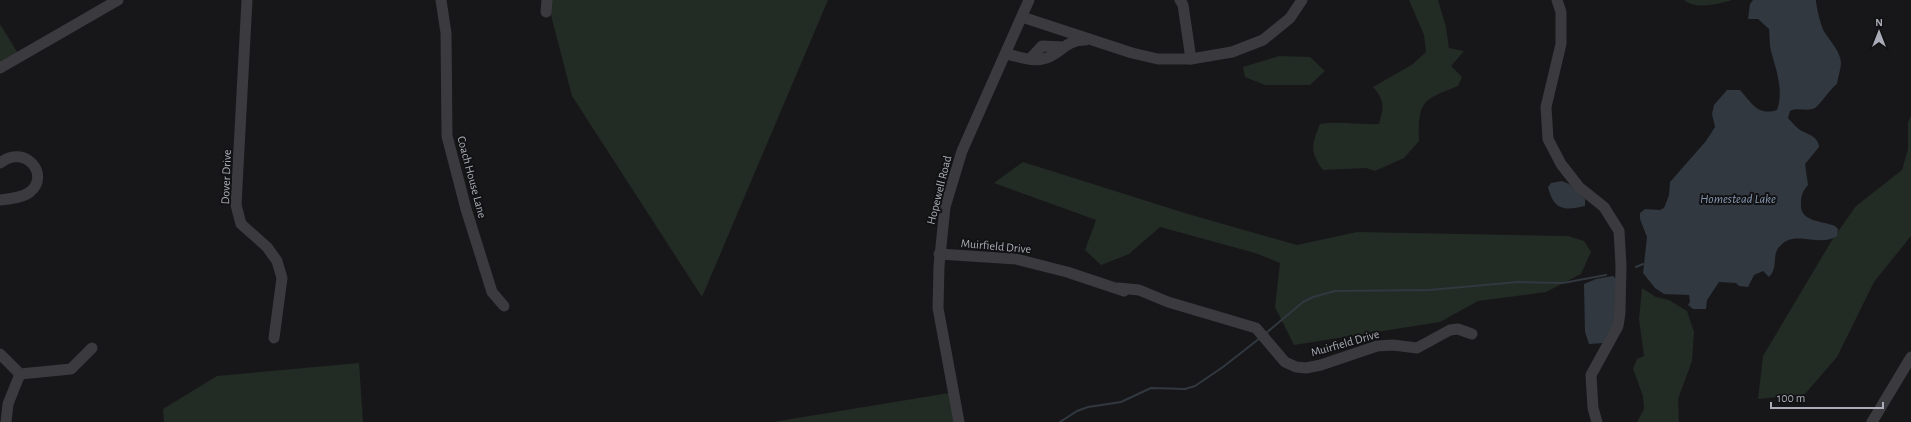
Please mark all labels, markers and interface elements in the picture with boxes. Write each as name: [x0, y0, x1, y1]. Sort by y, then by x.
north arrow: [1859, 12, 1899, 52]
text: N: [1875, 17, 1883, 28]
street label: Coach House Lane: [455, 135, 489, 219]
street label: Dover Drive: [219, 149, 233, 205]
street label: Hopewell Road: [925, 154, 953, 226]
water label: Homestead Lake: [1700, 193, 1776, 206]
street label: Muirfield Drive: [960, 237, 1032, 255]
street label: Muirfield Drive: [1309, 328, 1381, 358]
scale bar: [1771, 384, 1883, 410]
text: 100 m: [1777, 392, 1805, 404]

